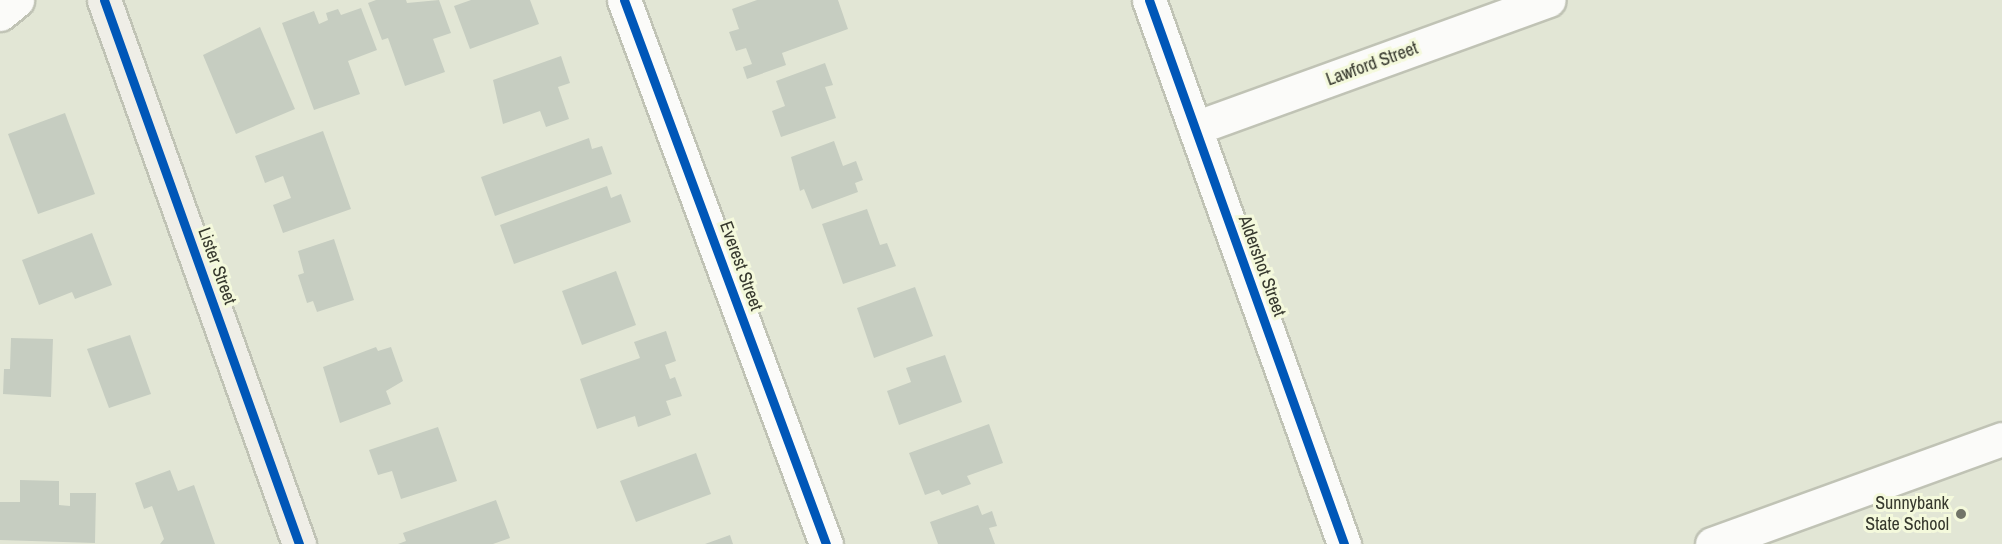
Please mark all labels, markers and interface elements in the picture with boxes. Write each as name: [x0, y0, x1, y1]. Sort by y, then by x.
street label: Lawford Street: [1323, 37, 1421, 91]
street label: Aldershot Street: [1234, 213, 1290, 319]
street label: Everest Street: [715, 218, 767, 314]
street label: Lister Street: [193, 225, 241, 307]
place label: Sunnybank State School: [1865, 493, 1949, 536]
marker: Sunnybank State School: [1954, 507, 1968, 521]

